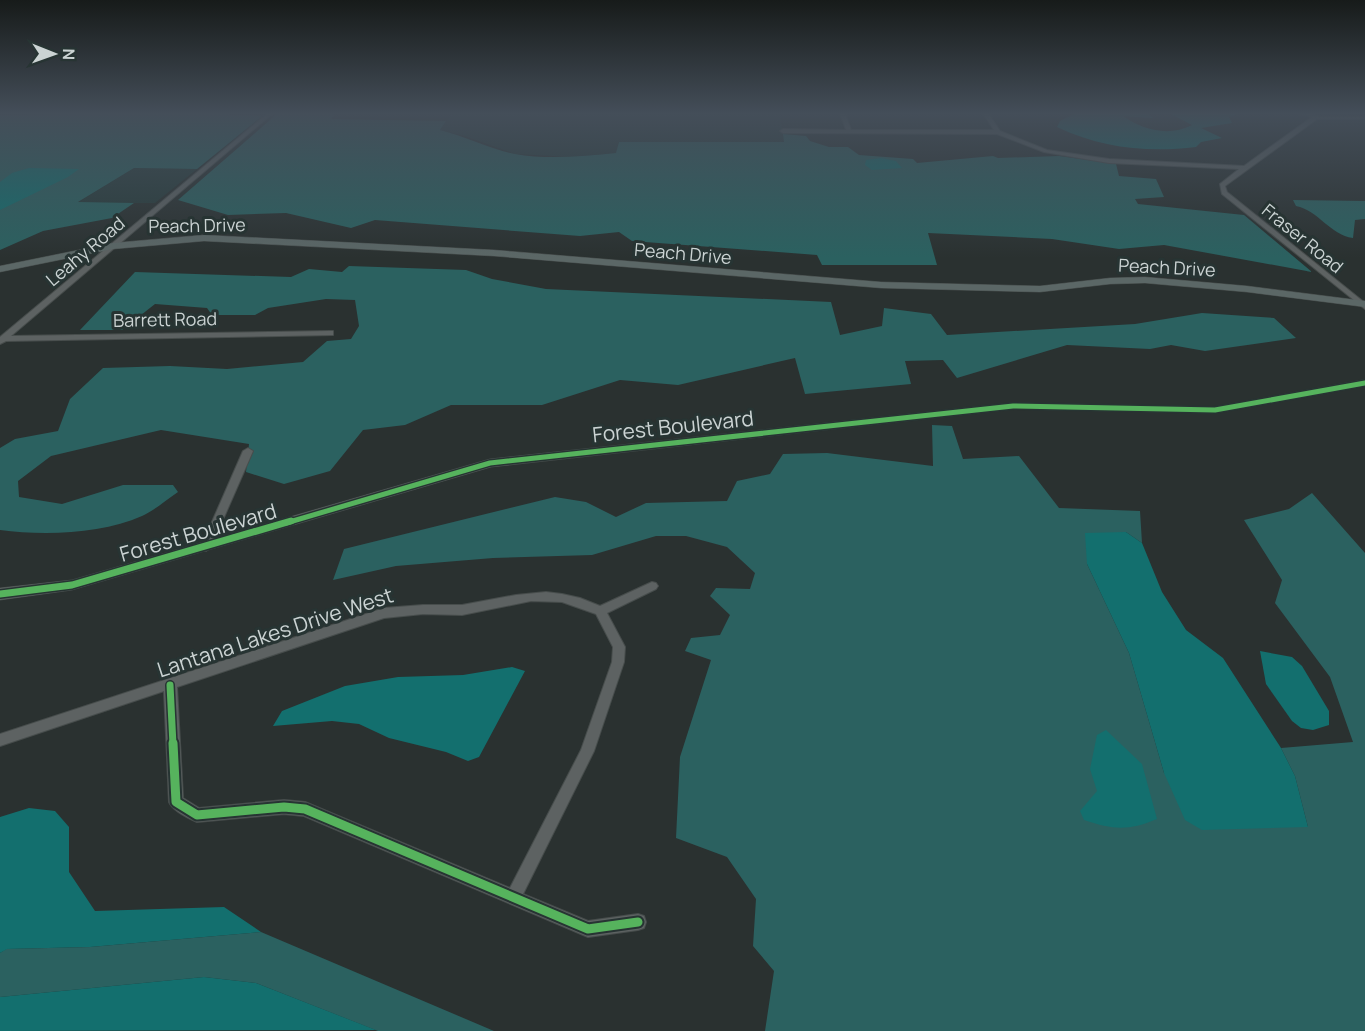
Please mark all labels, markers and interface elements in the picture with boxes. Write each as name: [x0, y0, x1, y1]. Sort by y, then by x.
north arrow: [24, 24, 84, 84]
text: N: [58, 48, 80, 60]
street label: Fraser Road: [1257, 198, 1349, 278]
street label: Leahy Road: [41, 211, 129, 291]
street label: Peach Drive: [148, 212, 246, 238]
street label: Peach Drive: [633, 237, 733, 269]
street label: Peach Drive: [1118, 252, 1216, 282]
street label: Barrett Road: [113, 306, 217, 332]
street label: Forest Boulevard: [591, 404, 755, 448]
street label: Forest Boulevard: [116, 496, 280, 568]
street label: Lantana Lakes Drive West: [153, 581, 397, 683]

